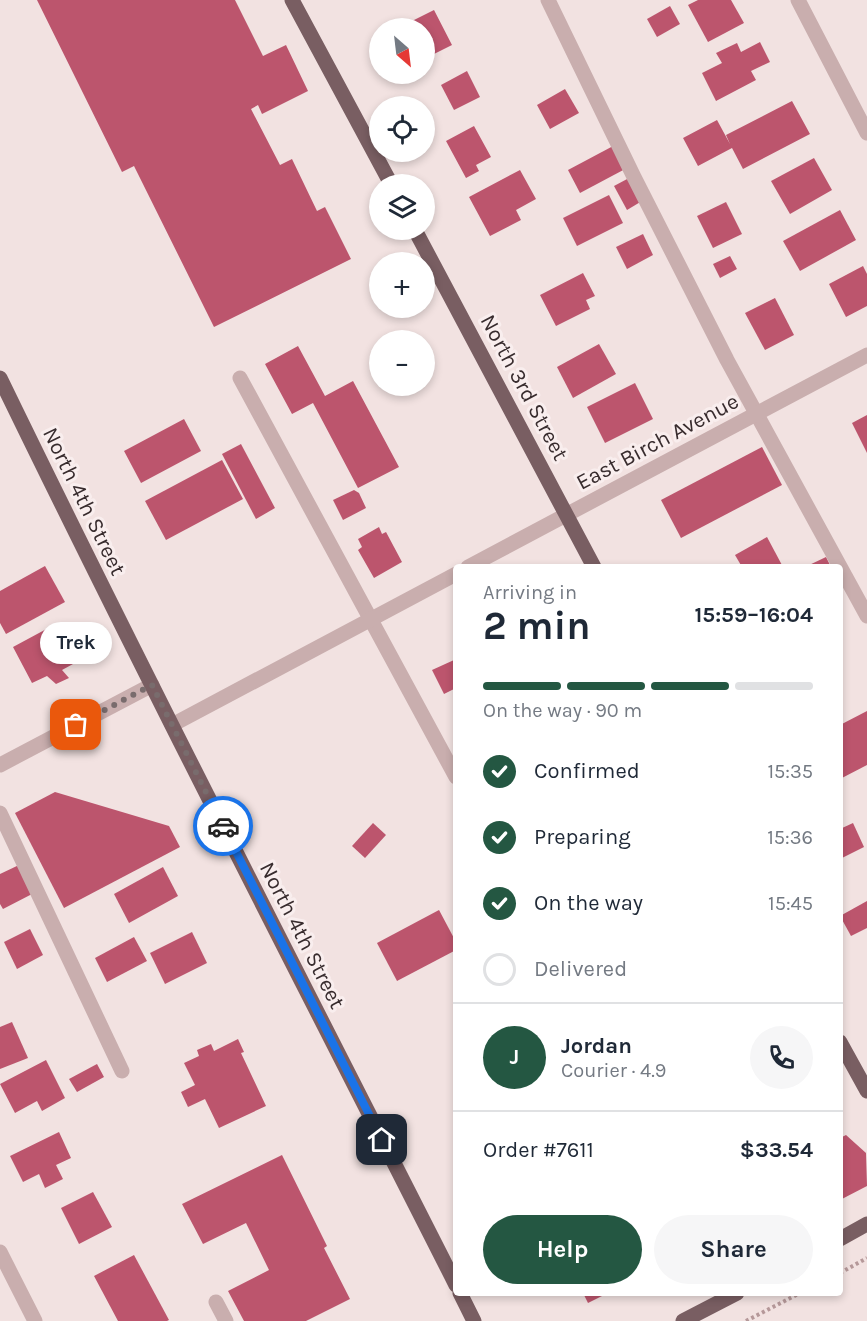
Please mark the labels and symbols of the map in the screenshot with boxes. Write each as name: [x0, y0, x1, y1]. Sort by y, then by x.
north arrow: [369, 18, 435, 84]
street label: North 3rd Street: [475, 310, 573, 465]
street label: East Birch Avenue: [572, 388, 743, 496]
street label: North 4th Street: [37, 423, 131, 580]
callout: Trek: [40, 623, 112, 665]
pin: [50, 699, 101, 750]
courier: [193, 796, 253, 856]
street label: North 4th Street: [254, 858, 350, 1013]
pin: [356, 1114, 407, 1165]

